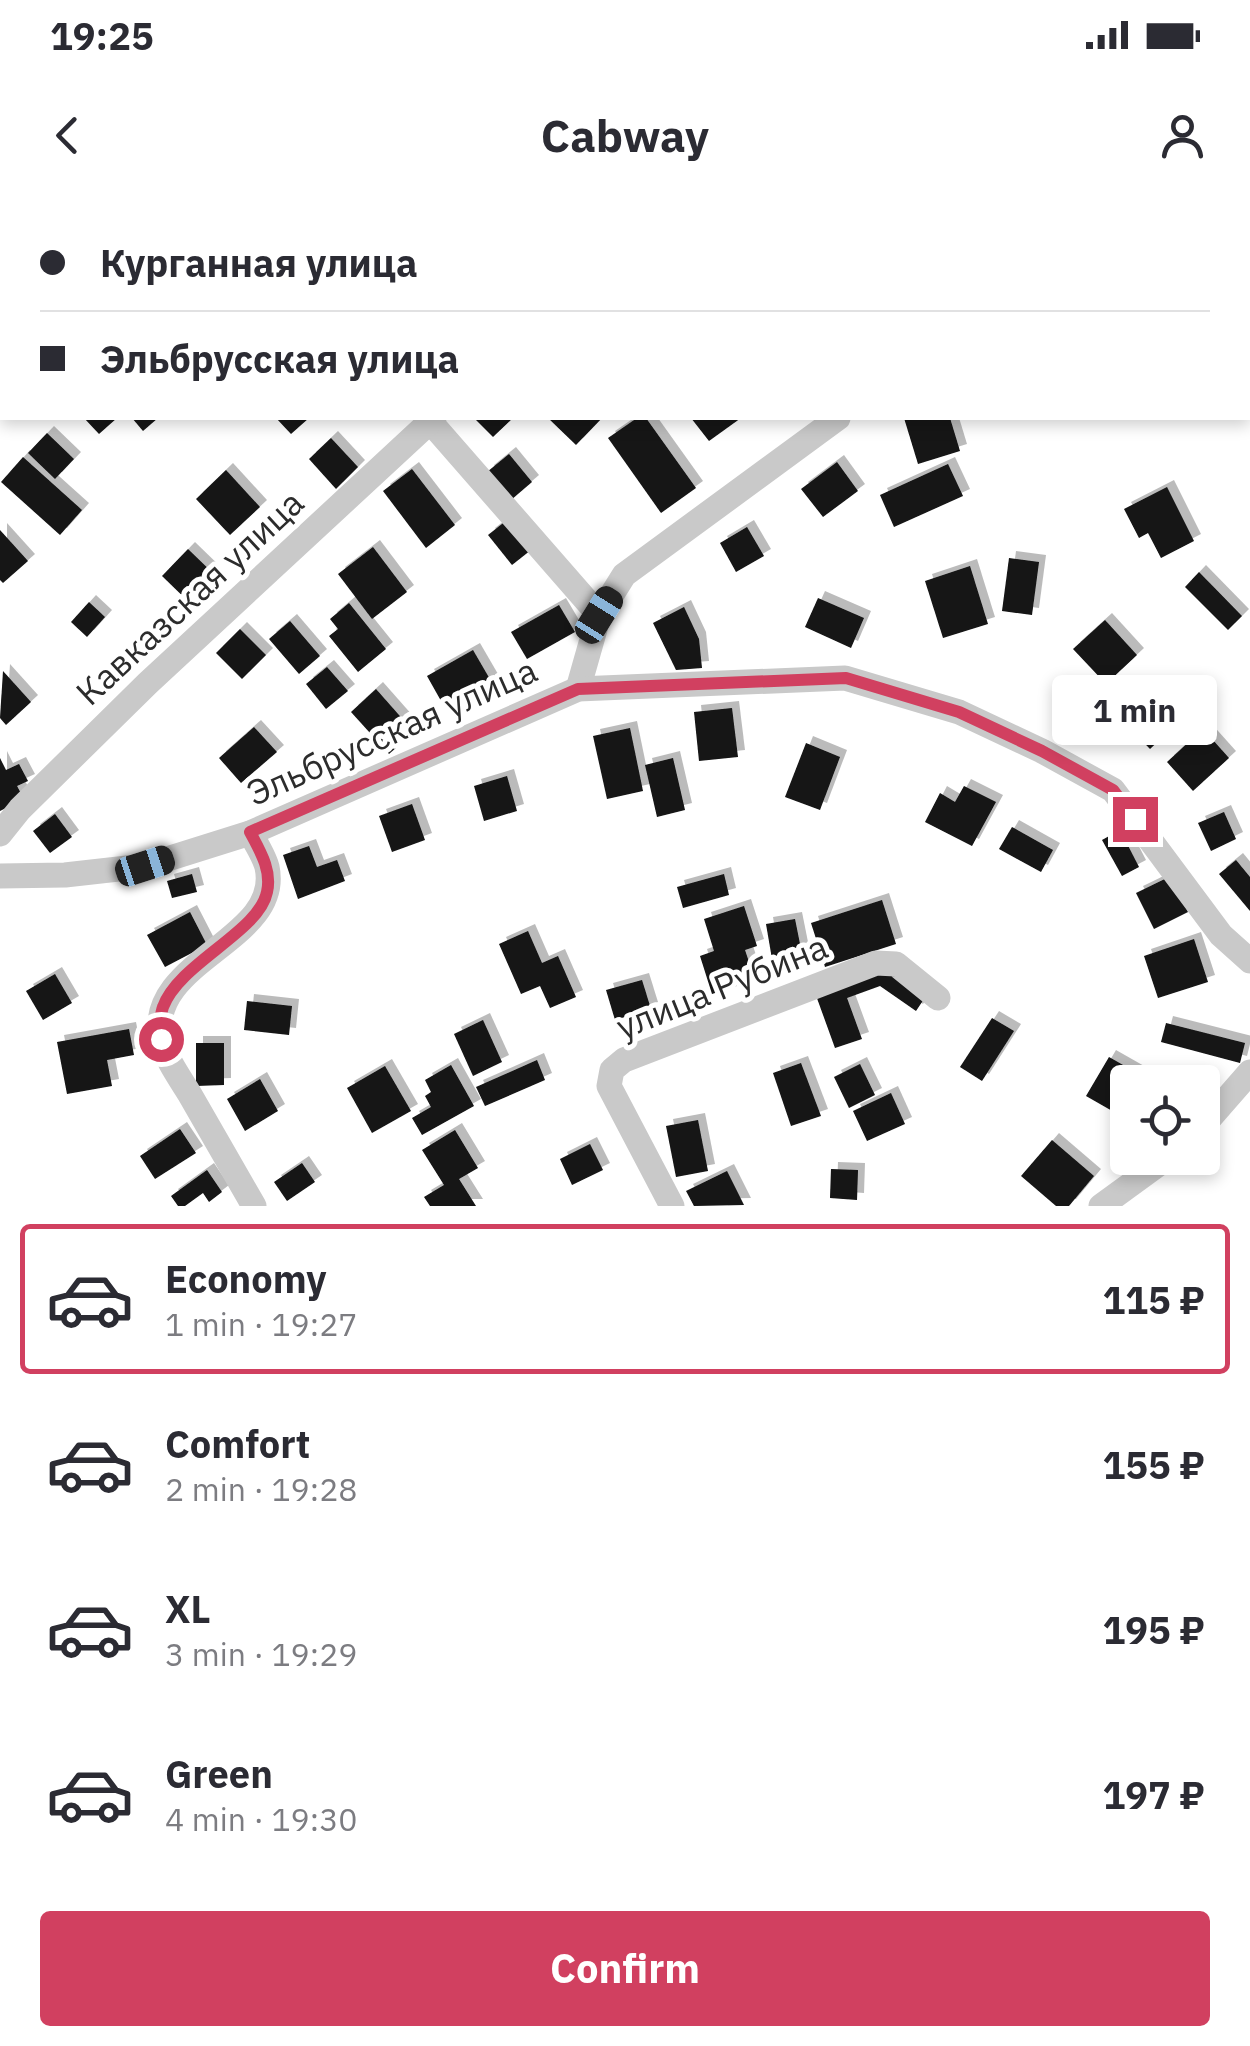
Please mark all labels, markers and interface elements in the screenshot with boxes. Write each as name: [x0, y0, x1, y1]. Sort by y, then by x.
text: 19:25: [50, 11, 154, 60]
text: Cabway: [541, 106, 709, 164]
icon: back: [40, 108, 95, 163]
icon: person: [1155, 108, 1210, 163]
text: Курганная улица: [100, 238, 418, 287]
text: Эльбрусская улица: [100, 334, 459, 383]
street label: Кавказская улица: [66, 480, 313, 715]
car: [570, 582, 628, 648]
street label: Эльбрусская улица: [239, 646, 544, 816]
callout: 1 min: [1052, 674, 1218, 744]
text: 1 min: [1093, 689, 1176, 731]
route end: [1113, 797, 1158, 842]
car: [112, 842, 178, 890]
street label: улица Рубина: [609, 923, 834, 1049]
route start: [139, 1017, 184, 1062]
map controls: [1110, 1065, 1220, 1175]
button: locate: [1110, 1065, 1220, 1175]
icon: car: [45, 1254, 135, 1344]
text: Economy: [165, 1254, 327, 1303]
text: 115 ₽: [1103, 1275, 1205, 1324]
text: 1 min · 19:27: [165, 1303, 358, 1345]
icon: car: [45, 1419, 135, 1509]
text: Comfort: [165, 1419, 310, 1468]
text: 155 ₽: [1103, 1440, 1205, 1489]
text: 2 min · 19:28: [165, 1468, 358, 1510]
icon: car: [45, 1584, 135, 1674]
text: XL: [165, 1584, 211, 1633]
text: 195 ₽: [1103, 1605, 1205, 1654]
text: 3 min · 19:29: [165, 1633, 358, 1675]
icon: car: [45, 1749, 135, 1839]
text: Green: [165, 1749, 273, 1798]
text: 197 ₽: [1103, 1770, 1205, 1819]
text: 4 min · 19:30: [165, 1798, 358, 1840]
button: Confirm: [40, 1911, 1210, 2026]

